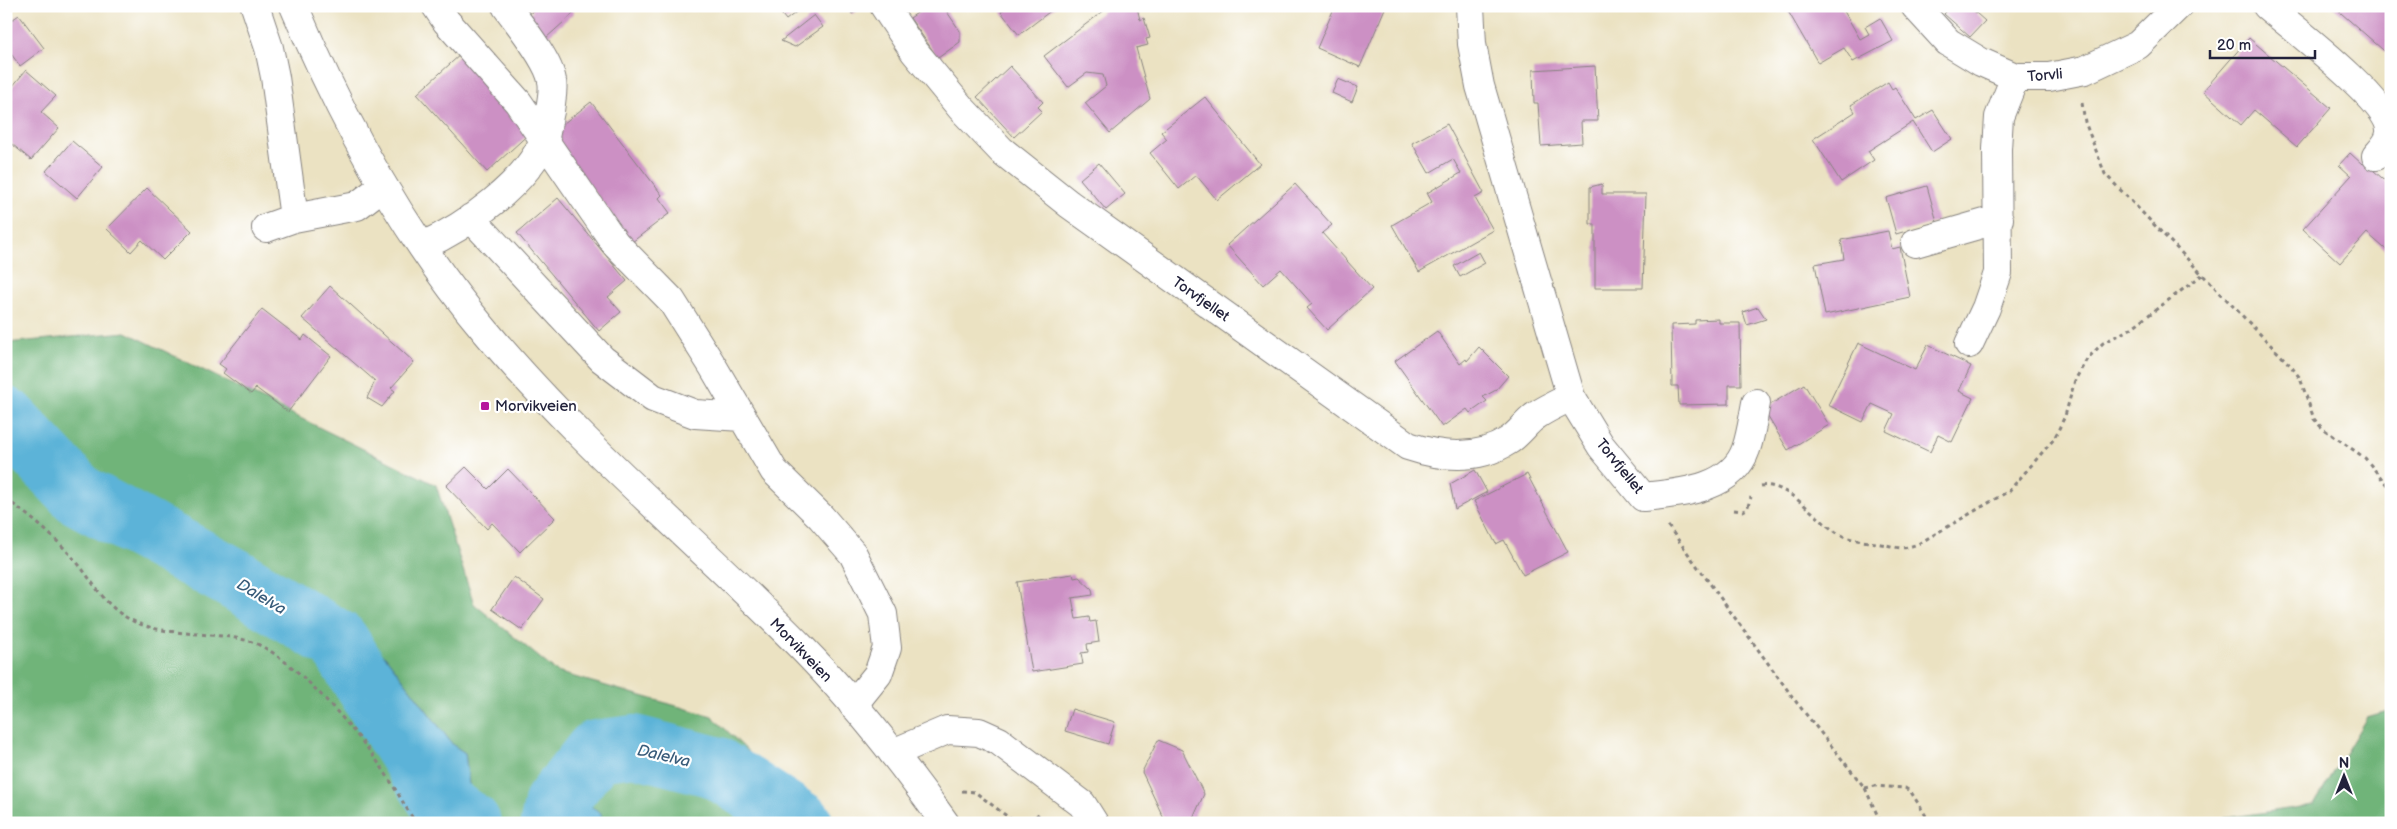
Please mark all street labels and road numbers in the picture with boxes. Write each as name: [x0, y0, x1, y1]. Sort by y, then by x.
street label: Torvli: [2027, 64, 2064, 87]
street label: Torvfjellet: [1168, 273, 1233, 326]
street label: Torvfjellet: [1592, 435, 1648, 498]
street label: Morvikveien: [765, 614, 836, 686]

